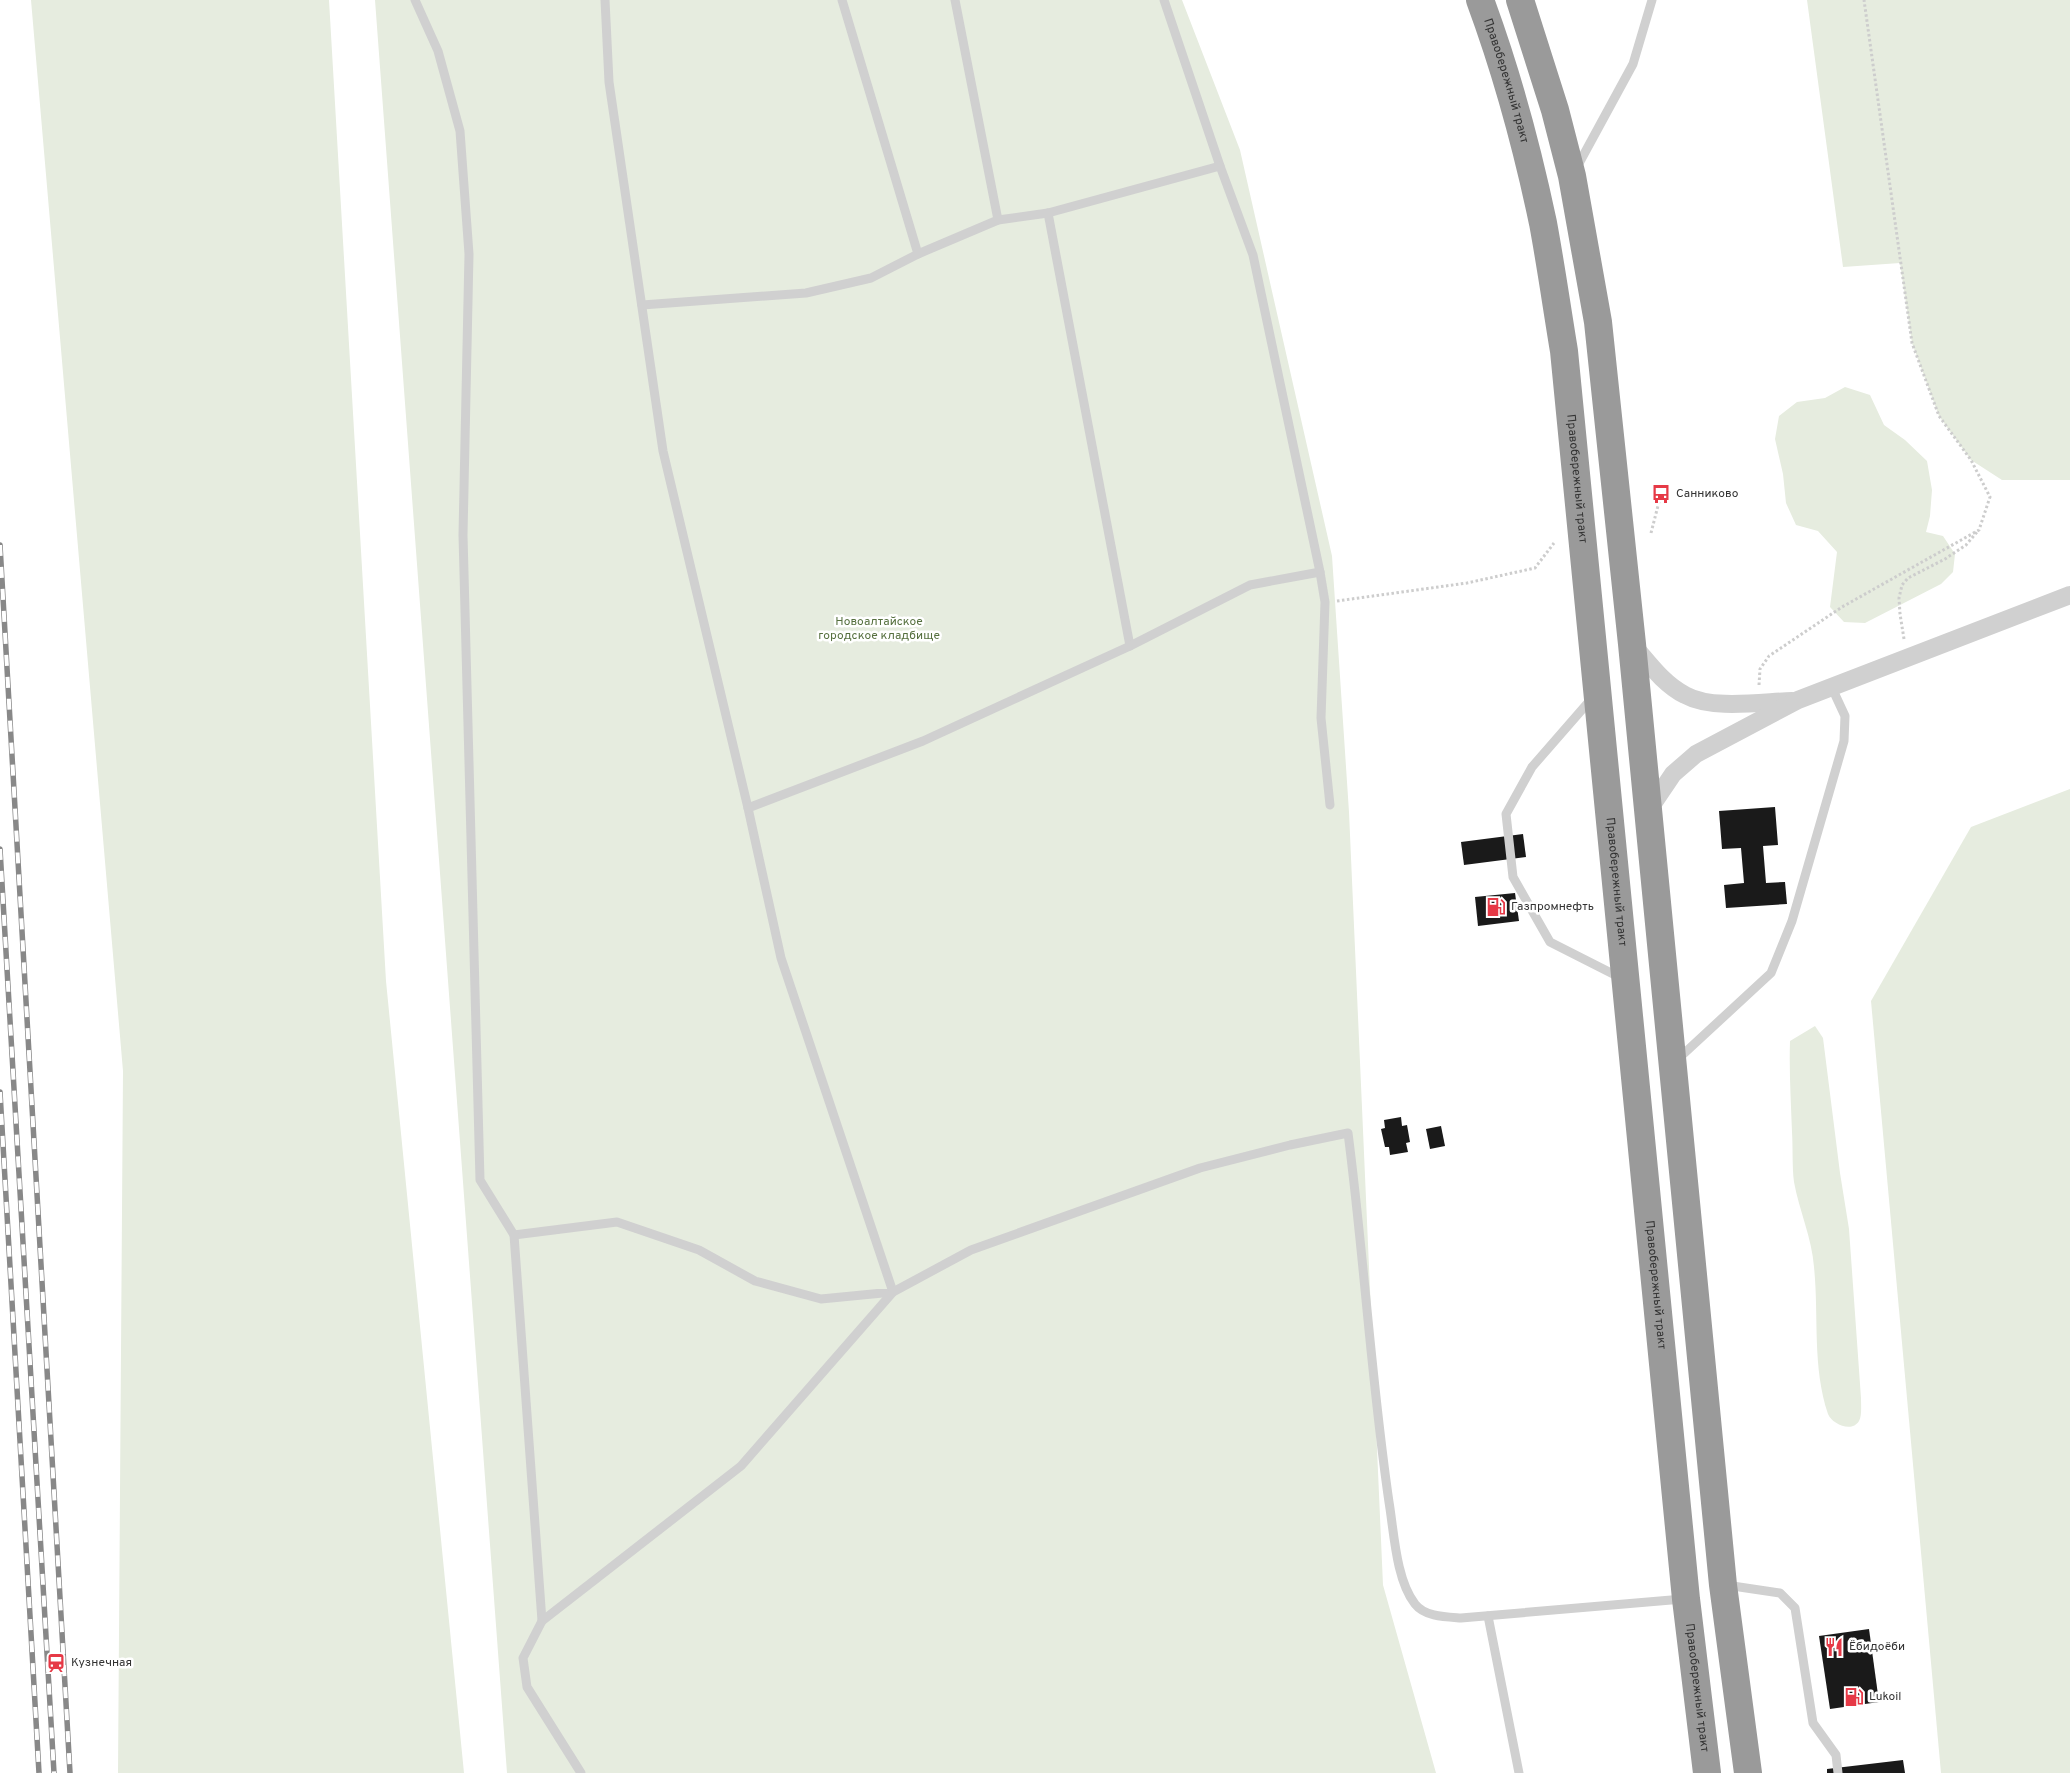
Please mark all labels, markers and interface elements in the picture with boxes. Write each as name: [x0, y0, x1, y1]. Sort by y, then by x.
street label: Правобережный тракт: [1479, 16, 1532, 145]
street label: Правобережный тракт: [1562, 414, 1591, 545]
bus stop icon: Санниково: [1650, 483, 1672, 505]
place label: Санниково: [1676, 486, 1739, 502]
park label: Новоалтайское городское кладбище: [818, 614, 940, 644]
street label: Правобережный тракт: [1602, 817, 1630, 948]
fuel station icon: Газпромнефть: [1485, 896, 1507, 918]
place label: Газпромнефть: [1511, 899, 1594, 915]
street label: Правобережный тракт: [1641, 1220, 1670, 1351]
street label: Правобережный тракт: [1681, 1623, 1712, 1754]
restaurant icon: Ёбидоёби: [1823, 1636, 1845, 1658]
place label: Ёбидоёби: [1849, 1639, 1905, 1655]
station icon: Кузнечная: [45, 1652, 67, 1674]
place label: Кузнечная: [71, 1655, 132, 1671]
fuel station icon: Lukoil: [1843, 1686, 1865, 1708]
place label: Lukoil: [1869, 1689, 1901, 1705]

